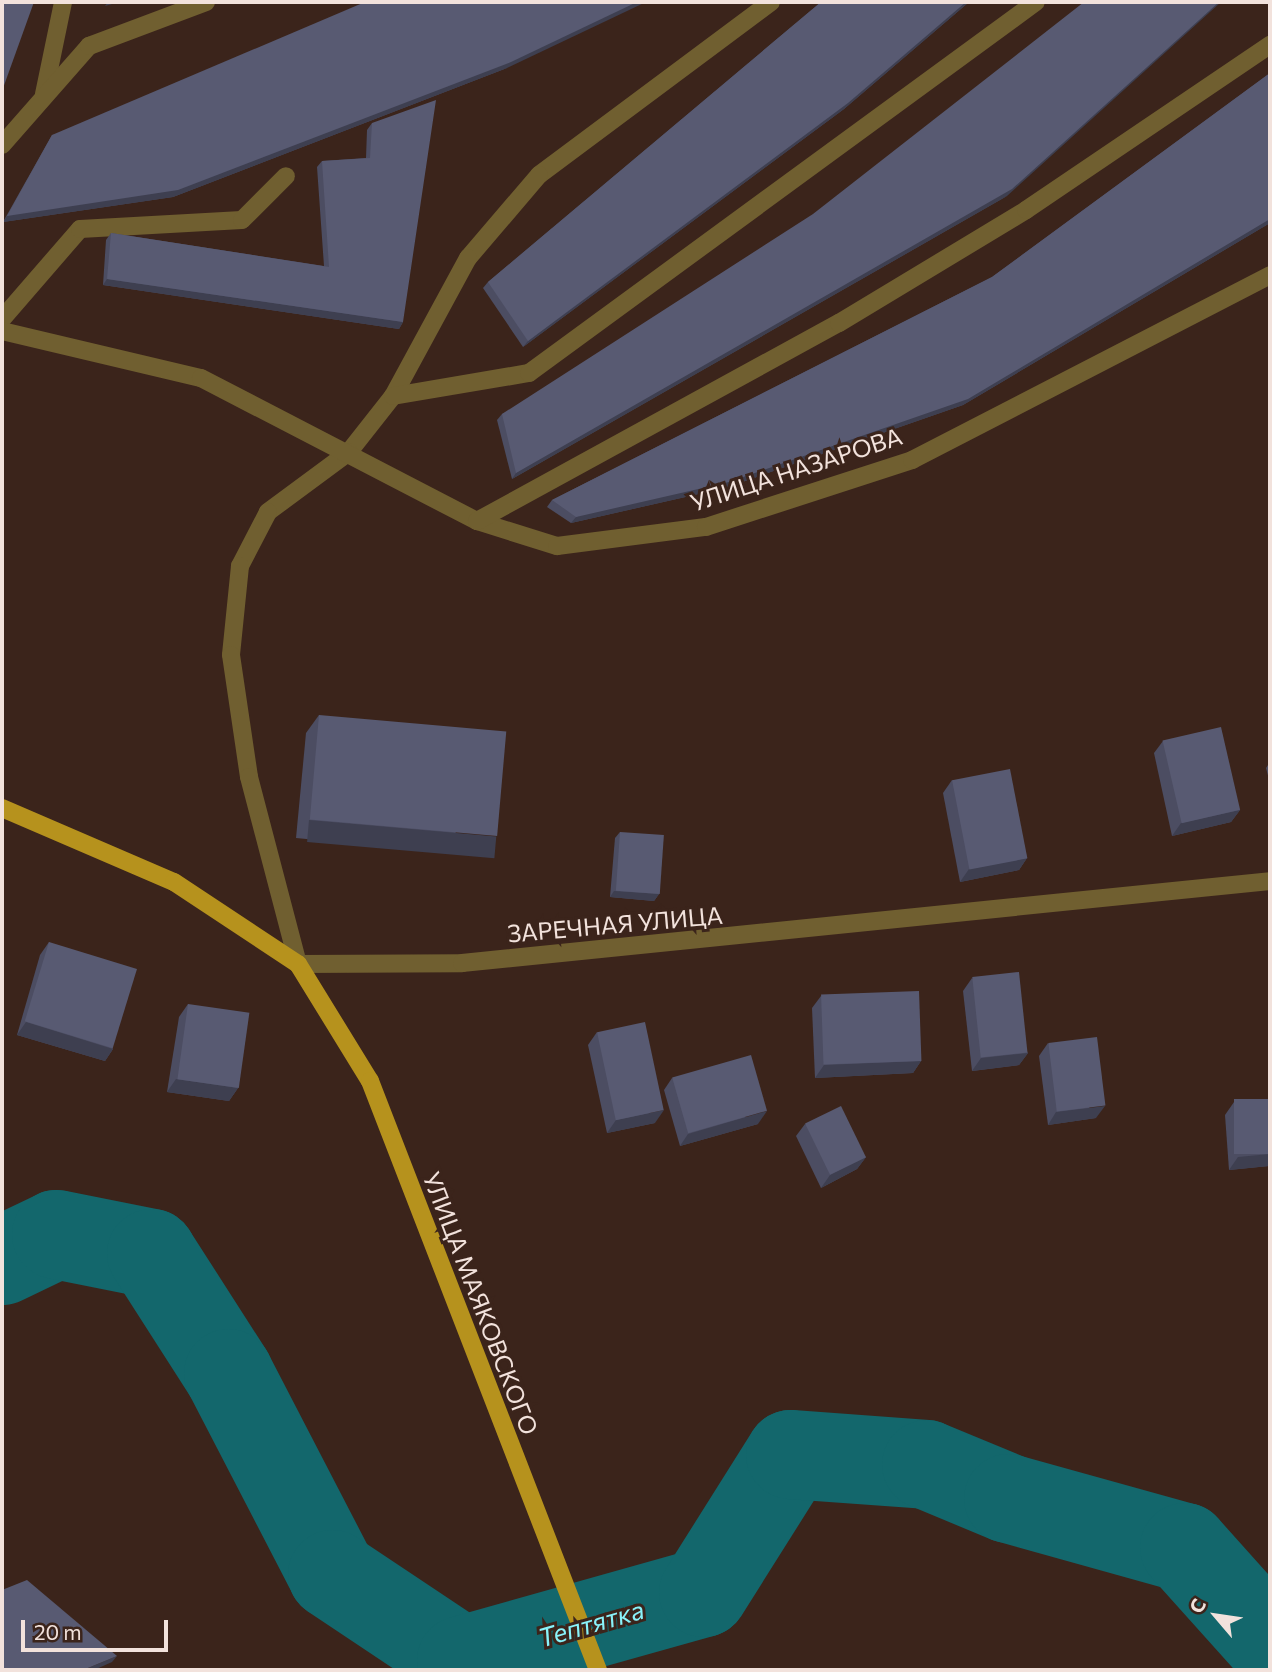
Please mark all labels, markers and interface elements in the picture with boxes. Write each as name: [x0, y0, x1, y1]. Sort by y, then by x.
street label: УЛИЦА НАЗАРОВА: [686, 421, 906, 517]
street label: ЗАРЕЧНАЯ УЛИЦА: [506, 900, 724, 948]
street label: УЛИЦА МАЯКОВСКОГО: [417, 1167, 545, 1439]
north arrow: [1181, 1581, 1251, 1651]
water label: Тептятка: [534, 1593, 648, 1653]
text: С: [1184, 1594, 1210, 1617]
scale bar: [24, 1606, 172, 1650]
text: 20 m: [34, 1619, 82, 1644]

